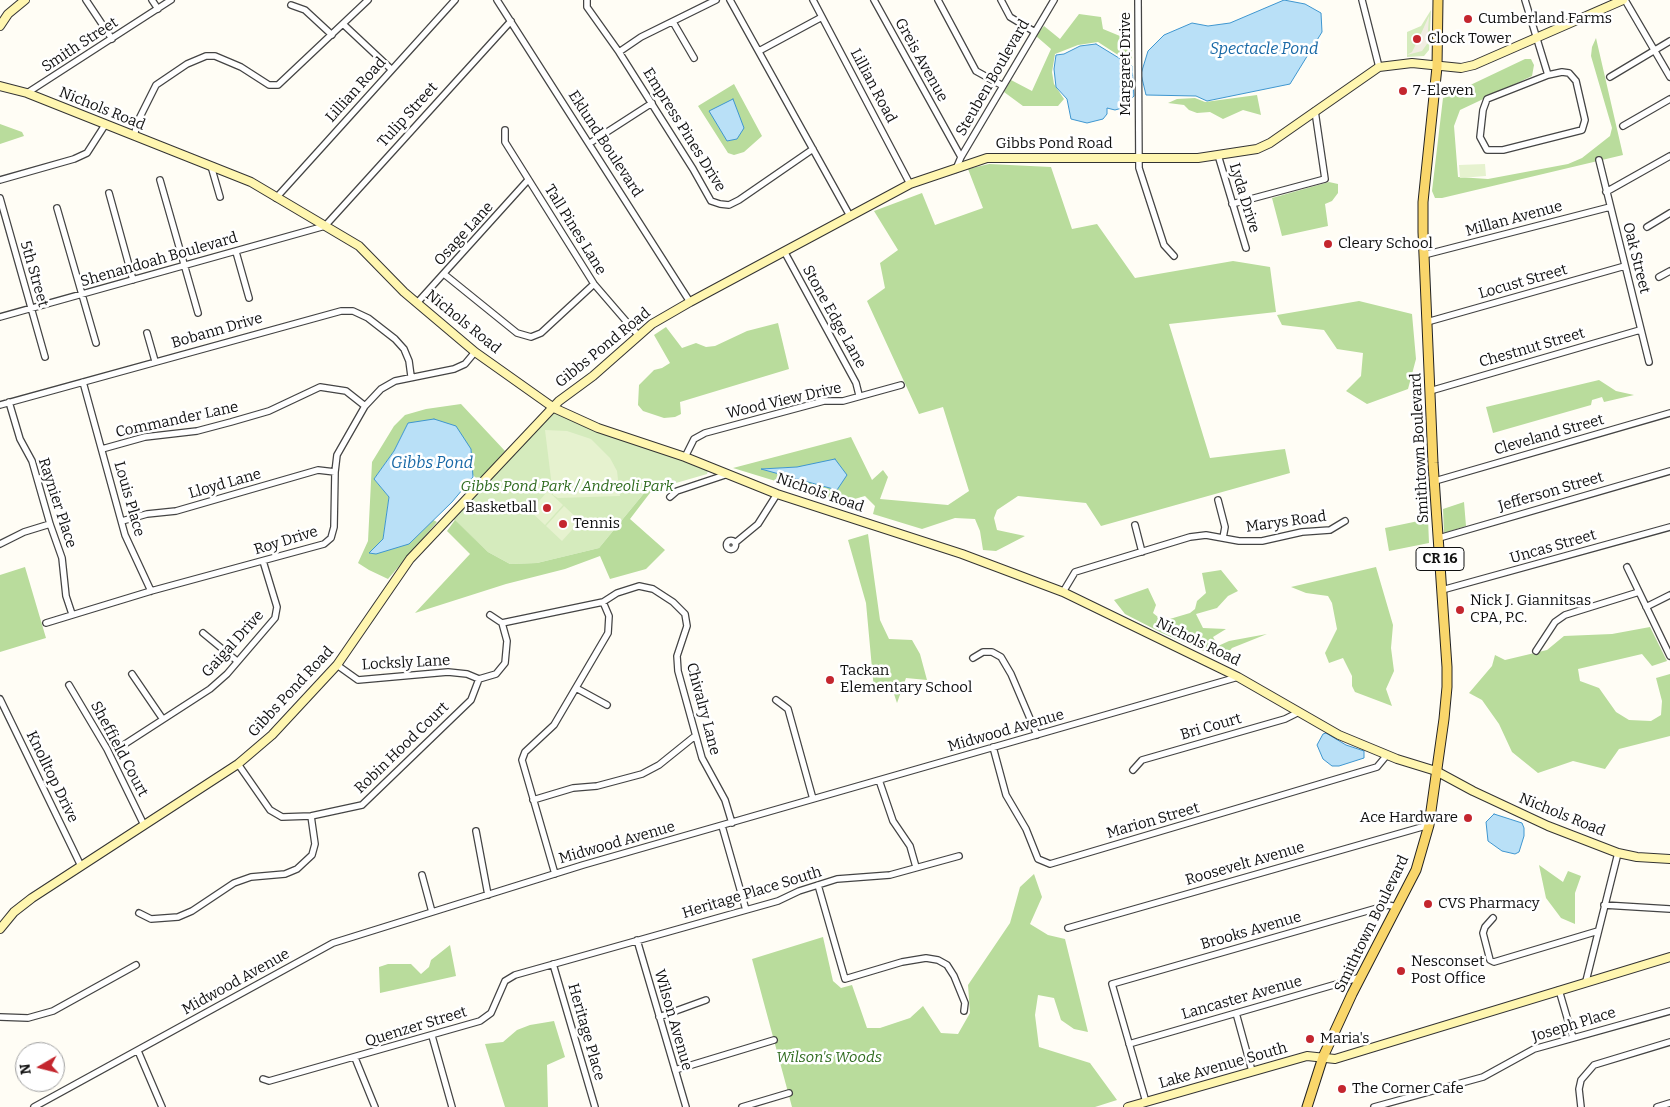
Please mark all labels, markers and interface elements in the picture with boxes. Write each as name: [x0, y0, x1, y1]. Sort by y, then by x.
place label: Cumberland Farms: [1478, 10, 1612, 28]
street label: Margaret Drive: [1117, 12, 1135, 116]
marker: Cumberland Farms: [1462, 13, 1474, 25]
street label: Smith Street: [39, 14, 121, 76]
street label: Greis Avenue: [891, 15, 951, 105]
street label: Steuben Boulevard: [952, 17, 1034, 139]
place label: Clock Tower: [1427, 30, 1511, 48]
marker: Clock Tower: [1411, 33, 1423, 45]
water label: Spectacle Pond: [1210, 40, 1318, 60]
street label: Lillian Road: [846, 46, 900, 126]
street label: Lillian Road: [322, 54, 390, 126]
street label: Empress Pines Drive: [639, 65, 729, 195]
street label: Tulip Street: [374, 79, 442, 151]
place label: 7-Eleven: [1413, 82, 1474, 100]
street label: Nichols Road: [56, 84, 148, 134]
marker: 7-Eleven: [1397, 85, 1409, 97]
street label: Eklund Boulevard: [564, 87, 646, 201]
street label: Gibbs Pond Road: [995, 135, 1113, 153]
street label: Lyda Drive: [1225, 161, 1263, 235]
street label: Tall Pines Lane: [540, 182, 610, 278]
street label: Millan Avenue: [1464, 197, 1564, 241]
street label: Osage Lane: [431, 198, 497, 270]
street label: Oak Street: [1618, 220, 1654, 296]
street label: Shenandoah Boulevard: [78, 229, 240, 291]
place label: Cleary School: [1338, 235, 1433, 253]
marker: Cleary School: [1322, 238, 1334, 250]
street label: 5th Street: [16, 239, 52, 309]
street label: Locust Street: [1477, 261, 1569, 303]
street label: Stone Edge Lane: [798, 262, 870, 372]
street label: Nichols Road: [422, 286, 504, 358]
street label: Gibbs Pond Road: [552, 304, 654, 392]
street label: Bobann Drive: [169, 309, 265, 353]
street label: Chestnut Street: [1477, 324, 1587, 372]
street label: Smithtown Boulevard: [1407, 372, 1433, 524]
street label: Wood View Drive: [725, 379, 843, 423]
street label: Commander Lane: [114, 398, 240, 442]
street label: Cleveland Street: [1492, 411, 1606, 459]
water label: Gibbs Pond: [391, 454, 473, 474]
street label: Raynier Place: [34, 456, 80, 550]
street label: Louis Place: [110, 459, 148, 539]
street label: Lloyd Lane: [187, 465, 263, 503]
street label: Jefferson Street: [1496, 468, 1606, 516]
street label: Nichols Road: [774, 470, 866, 516]
park label: Gibbs Pond Park / Andreoli Park: [460, 478, 674, 496]
place label: Basketball: [465, 499, 537, 517]
marker: Basketball: [541, 502, 553, 514]
street label: Marys Road: [1245, 507, 1327, 537]
place label: Tennis: [573, 515, 620, 533]
marker: Tennis: [557, 518, 569, 530]
street label: Roy Drive: [252, 523, 320, 559]
street label: Uncas Street: [1508, 526, 1598, 568]
road number: CR 16: [1416, 548, 1464, 570]
place label: Nick J. Giannitsas CPA, P.C.: [1470, 592, 1591, 627]
marker: Nick J. Giannitsas CPA, P.C.: [1454, 604, 1466, 616]
street label: Gaigal Drive: [198, 607, 268, 681]
street label: Nichols Road: [1153, 614, 1243, 670]
street label: Gibbs Pond Road: [245, 643, 337, 741]
street label: Locksly Lane: [361, 652, 451, 674]
street label: Chivalry Lane: [682, 661, 724, 757]
place label: Tackan Elementary School: [840, 662, 972, 697]
marker: Tackan Elementary School: [824, 674, 836, 686]
street label: Sheffield Court: [86, 698, 152, 800]
street label: Robin Hood Court: [351, 698, 453, 798]
street label: Midwood Avenue: [946, 706, 1066, 756]
street label: Bri Court: [1178, 710, 1244, 744]
street label: Knolltop Drive: [22, 728, 82, 826]
street label: Nichols Road: [1516, 790, 1608, 840]
street label: Marion Street: [1105, 799, 1201, 843]
place label: Ace Hardware: [1360, 809, 1458, 827]
marker: Ace Hardware: [1462, 812, 1474, 824]
street label: Midwood Avenue: [557, 818, 677, 868]
street label: Roosevelt Avenue: [1183, 838, 1307, 890]
street label: Smithtown Boulevard: [1331, 852, 1413, 996]
street label: Heritage Place South: [680, 863, 824, 923]
place label: CVS Pharmacy: [1438, 895, 1540, 913]
marker: CVS Pharmacy: [1422, 898, 1434, 910]
street label: Brooks Avenue: [1199, 908, 1303, 954]
street label: Midwood Avenue: [179, 945, 293, 1019]
place label: Nesconset Post Office: [1411, 953, 1486, 988]
marker: Nesconset Post Office: [1395, 965, 1407, 977]
street label: Wilson Avenue: [650, 967, 696, 1073]
street label: Lancaster Avenue: [1180, 972, 1304, 1024]
street label: Heritage Place: [564, 981, 608, 1083]
street label: Quenzer Street: [363, 1003, 469, 1051]
street label: Joseph Place: [1530, 1004, 1618, 1046]
place label: Maria's: [1320, 1030, 1369, 1048]
marker: Maria's: [1304, 1033, 1316, 1045]
street label: Lake Avenue South: [1157, 1039, 1289, 1093]
north arrow: [15, 1042, 65, 1092]
park label: Wilson's Woods: [776, 1049, 882, 1067]
text: N: [16, 1062, 35, 1076]
place label: The Corner Cafe: [1352, 1080, 1464, 1098]
marker: The Corner Cafe: [1336, 1083, 1348, 1095]

